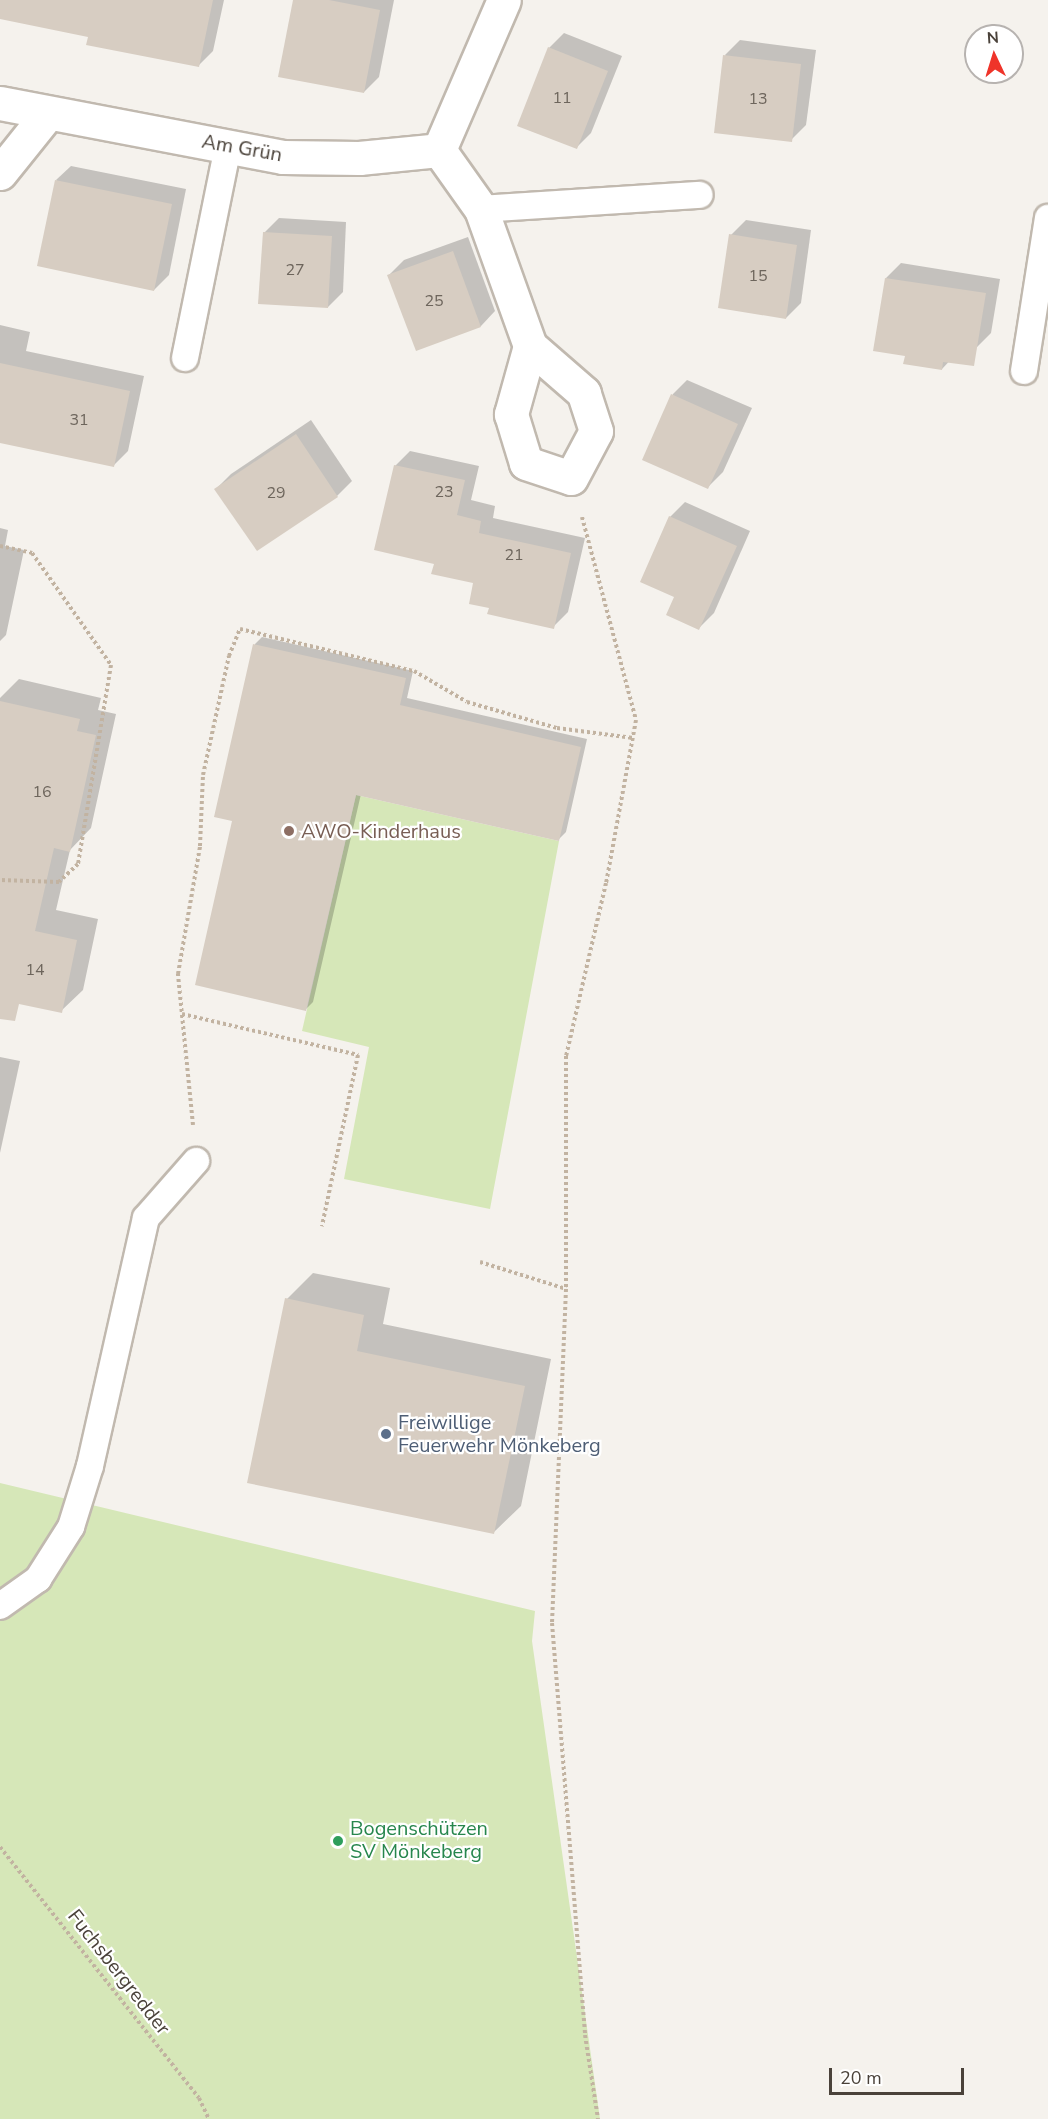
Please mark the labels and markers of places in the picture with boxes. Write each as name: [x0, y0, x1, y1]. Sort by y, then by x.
place label: AWO-Kinderhaus: [301, 819, 461, 843]
marker: AWO-Kinderhaus: [282, 824, 296, 838]
place label: Freiwillige Feuerwehr Mönkeberg: [398, 1410, 601, 1457]
marker: Freiwillige Feuerwehr Mönkeberg: [379, 1427, 393, 1441]
place label: Bogenschützen SV Mönkeberg: [350, 1817, 488, 1864]
marker: Bogenschützen SV Mönkeberg: [331, 1834, 345, 1848]

